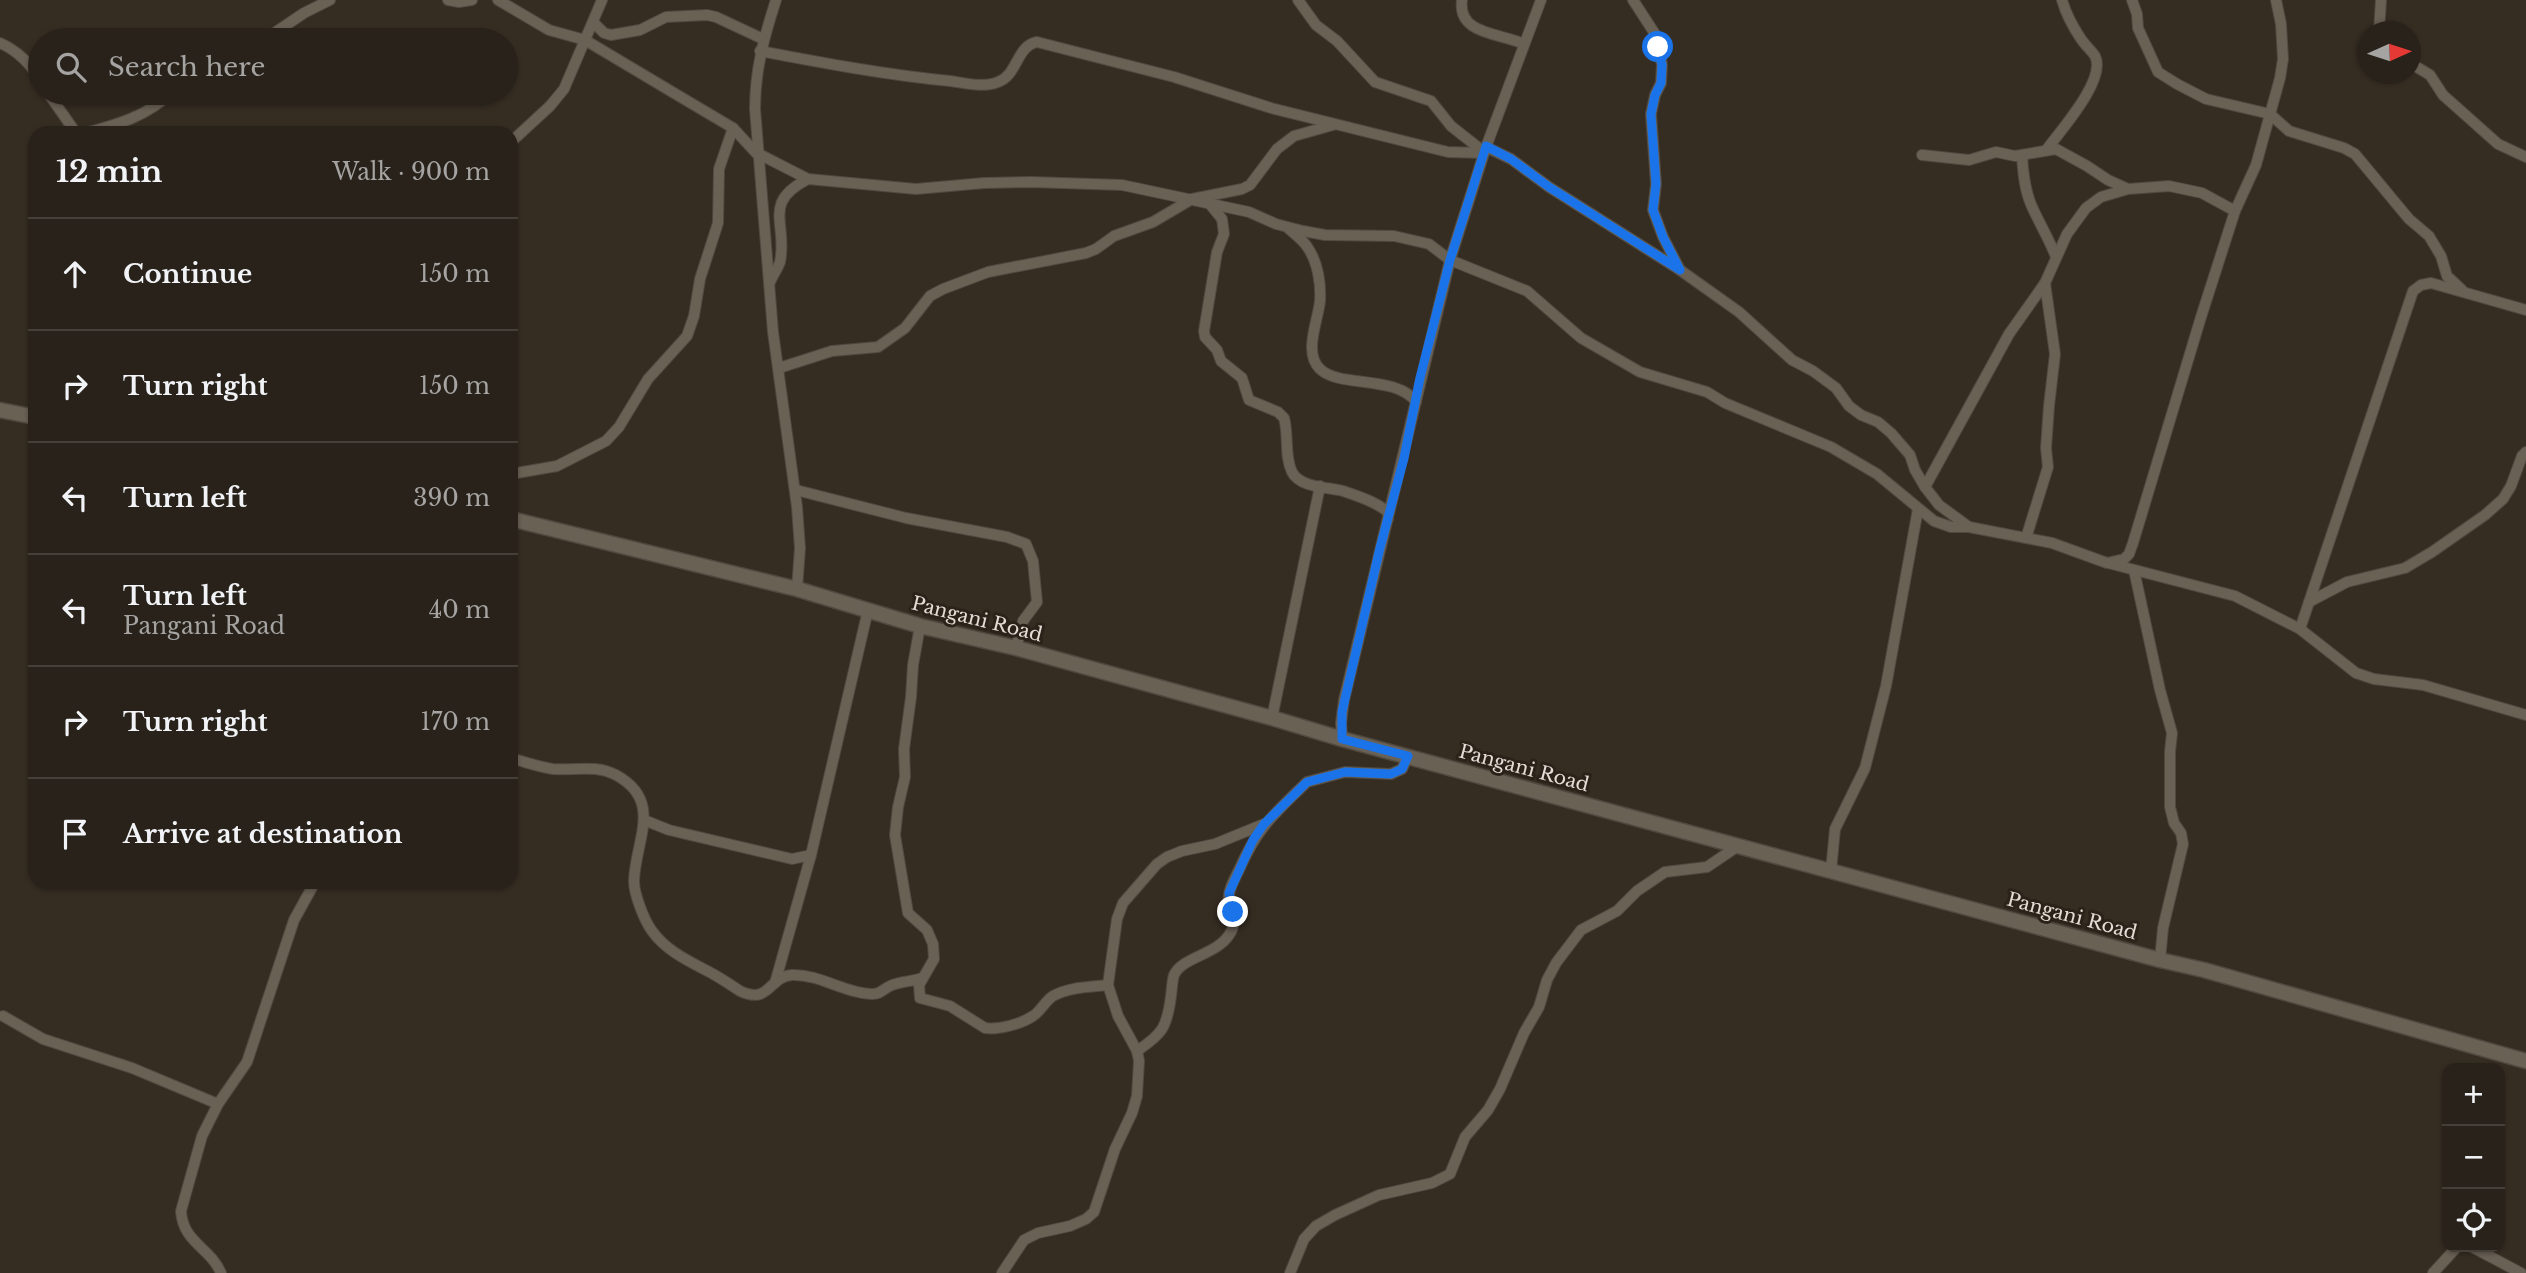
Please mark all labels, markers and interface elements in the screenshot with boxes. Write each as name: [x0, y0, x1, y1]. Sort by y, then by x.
north arrow: [2358, 21, 2421, 84]
search box: [28, 28, 518, 105]
route start: [1642, 31, 1673, 62]
icon: search: [52, 48, 90, 86]
text: Search here: [108, 51, 265, 83]
text: 12 min: [56, 153, 162, 190]
text: Walk · 900 m: [332, 158, 490, 186]
icon: ahead: [56, 255, 94, 293]
text: Continue: [123, 258, 252, 290]
text: 150 m: [419, 260, 490, 288]
icon: right: [56, 367, 94, 405]
text: Turn right: [123, 370, 268, 402]
text: 150 m: [419, 372, 490, 400]
icon: left: [56, 479, 94, 517]
text: Turn left: [123, 482, 247, 514]
text: 390 m: [413, 484, 490, 512]
text: Turn left: [123, 580, 247, 612]
icon: left: [56, 591, 94, 629]
street label: Pangani Road: [909, 592, 1045, 646]
text: 40 m: [429, 596, 490, 624]
text: Pangani Road: [123, 612, 285, 640]
icon: right: [56, 703, 94, 741]
text: Turn right: [123, 706, 268, 738]
text: 170 m: [420, 708, 490, 736]
street label: Pangani Road: [1456, 740, 1592, 796]
icon: arrive: [56, 815, 94, 853]
text: Arrive at destination: [123, 818, 403, 850]
street label: Pangani Road: [2004, 888, 2140, 944]
route end: [1217, 896, 1248, 927]
map controls: [2442, 1063, 2505, 1252]
button: +: [2442, 1063, 2505, 1126]
button: −: [2442, 1126, 2505, 1189]
button: locate: [2442, 1189, 2505, 1252]

